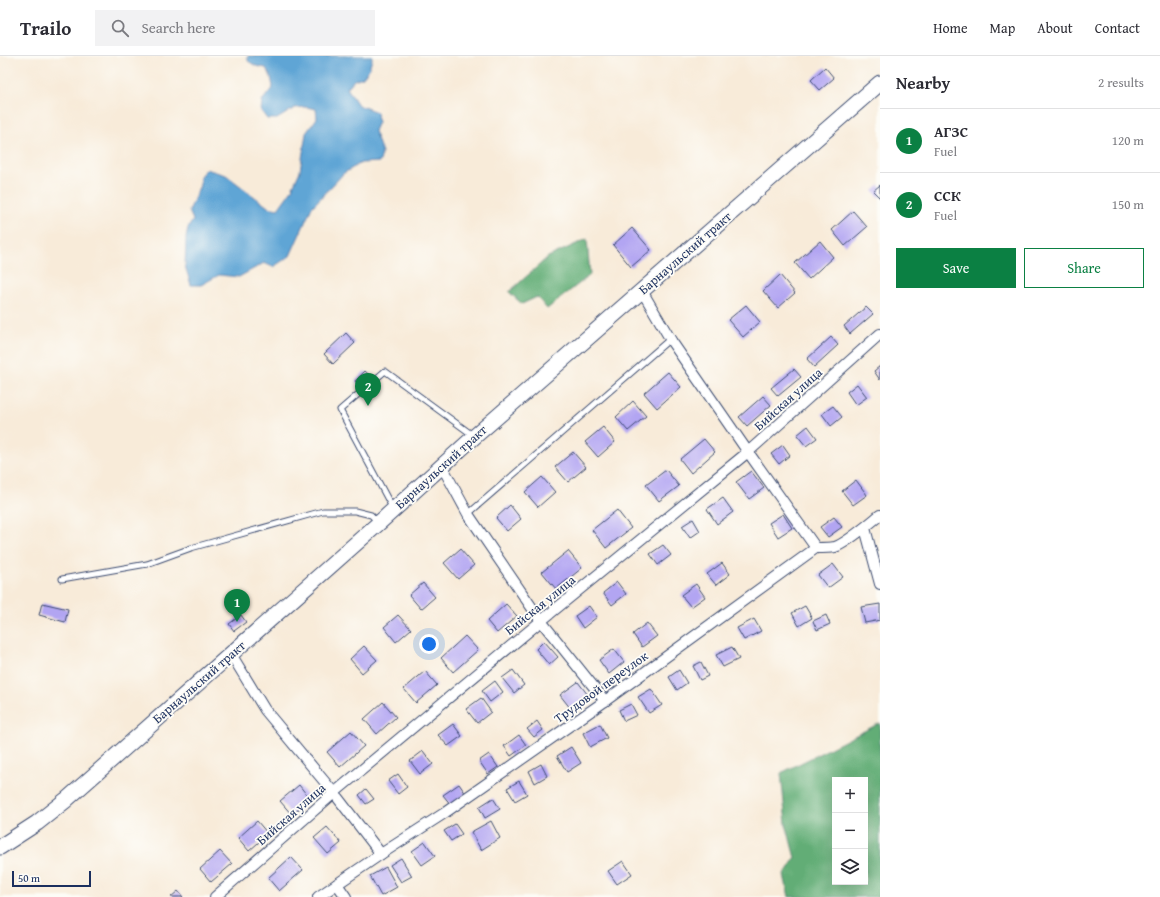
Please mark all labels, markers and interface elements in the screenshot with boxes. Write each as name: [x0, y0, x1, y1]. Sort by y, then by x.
search box: [95, 10, 375, 46]
text: Trailo: [20, 14, 71, 42]
icon: search: [109, 17, 131, 39]
text: Search here: [141, 17, 215, 38]
text: Home: [933, 18, 968, 38]
text: Map: [990, 18, 1015, 38]
text: About: [1037, 18, 1073, 38]
text: Contact: [1095, 18, 1140, 38]
text: Nearby: [896, 70, 950, 95]
text: 2 results: [1098, 73, 1144, 92]
text: АГЗС: [934, 121, 968, 142]
text: 1: [906, 131, 912, 150]
text: 120 m: [1112, 131, 1144, 150]
text: Fuel: [934, 142, 957, 161]
text: ССК: [934, 185, 961, 206]
text: 2: [906, 195, 912, 214]
text: 150 m: [1112, 195, 1144, 214]
text: Fuel: [934, 206, 957, 225]
street label: Барнаульский тракт: [634, 207, 736, 299]
button: Save: [896, 248, 1016, 288]
button: Share: [1024, 248, 1144, 288]
street label: Бийская улица: [750, 363, 827, 435]
pin: 2: [355, 373, 381, 406]
street label: Барнаульский тракт: [391, 420, 492, 513]
street label: Бийская улица: [501, 570, 580, 639]
pin: 1: [224, 589, 250, 622]
your location: [419, 634, 439, 654]
street label: Барнаульский тракт: [148, 636, 250, 728]
street label: Трудовой переулок: [550, 646, 652, 728]
map controls: [832, 777, 868, 885]
button: +: [832, 777, 868, 813]
street label: Бийская улица: [252, 778, 330, 849]
button: −: [832, 813, 868, 849]
button: layers: [832, 849, 868, 885]
scale bar: [12, 869, 91, 888]
text: 50 m: [18, 870, 40, 886]

